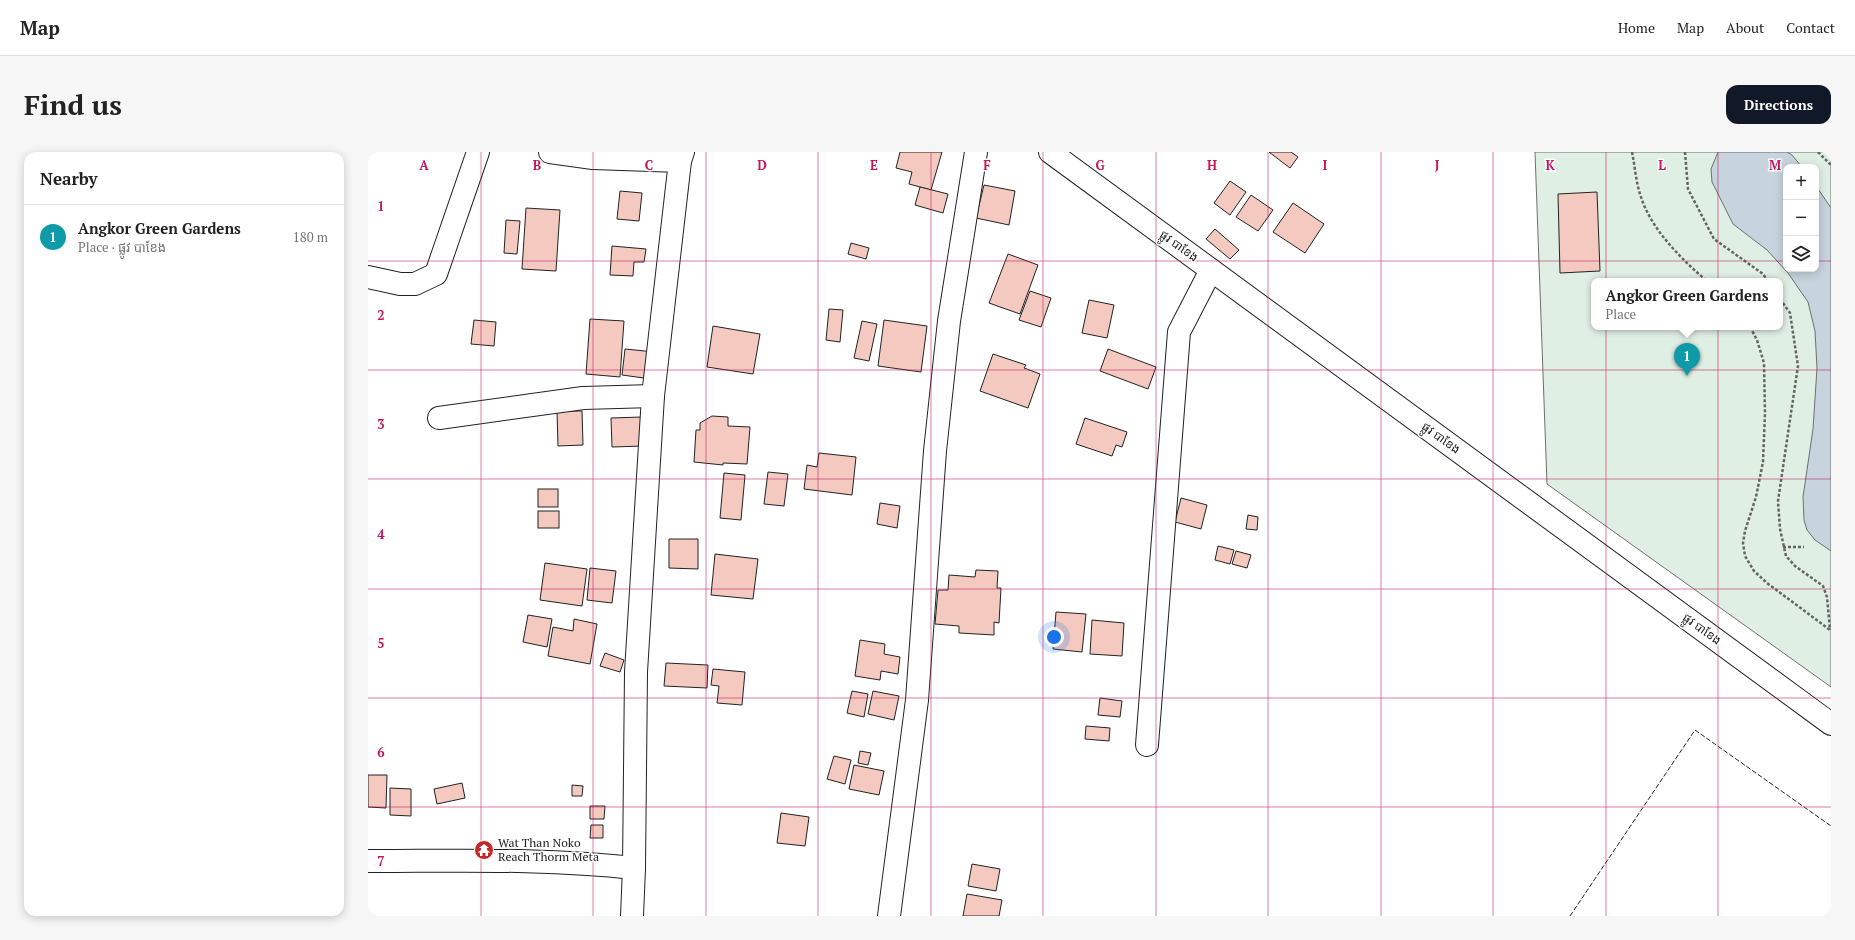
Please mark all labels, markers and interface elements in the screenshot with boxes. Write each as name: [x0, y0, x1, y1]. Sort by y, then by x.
text: Map: [20, 15, 60, 40]
text: Home: [1618, 18, 1655, 37]
text: Map: [1677, 18, 1704, 37]
text: About: [1726, 18, 1764, 37]
text: Contact: [1786, 18, 1835, 37]
button: Directions: [1726, 85, 1831, 124]
text: Find us: [24, 86, 122, 123]
text: A: [419, 156, 429, 174]
text: B: [533, 156, 541, 174]
text: C: [645, 156, 653, 174]
text: D: [757, 156, 767, 174]
text: E: [870, 156, 878, 174]
text: F: [983, 156, 991, 174]
text: G: [1095, 156, 1105, 174]
text: H: [1207, 156, 1217, 174]
text: I: [1323, 156, 1328, 174]
text: J: [1435, 156, 1440, 174]
text: K: [1545, 156, 1555, 174]
text: L: [1658, 156, 1666, 174]
text: M: [1769, 156, 1781, 174]
map controls: [1783, 164, 1819, 272]
button: +: [1783, 164, 1819, 200]
text: Nearby: [40, 167, 98, 190]
text: 1: [377, 197, 385, 215]
button: −: [1783, 200, 1819, 236]
text: Angkor Green Gardens: [78, 218, 241, 238]
street label: ផ្លូវ បាខែង: [1155, 227, 1202, 268]
text: 1: [49, 228, 57, 246]
text: 180 m: [293, 228, 328, 246]
button: layers: [1783, 236, 1819, 272]
text: Place · ផ្លូវ បាខែង: [78, 238, 166, 256]
popup: [1591, 278, 1783, 330]
text: Angkor Green Gardens: [1606, 285, 1768, 305]
text: Place: [1606, 305, 1636, 323]
text: 2: [377, 306, 385, 324]
pin: 1: [1674, 343, 1700, 376]
text: 3: [377, 415, 385, 433]
street label: ផ្លូវ បាខែង: [1417, 419, 1464, 460]
text: 4: [377, 525, 385, 543]
street label: ផ្លូវ បាខែង: [1678, 610, 1725, 651]
your location: [1044, 627, 1064, 647]
text: 5: [377, 634, 385, 652]
text: 6: [377, 743, 385, 761]
place label: Wat Than Noko Reach Thorm Meta: [498, 835, 599, 864]
temple icon: Wat Than Noko Reach Thorm Meta: [473, 839, 495, 861]
text: 7: [377, 852, 385, 870]

